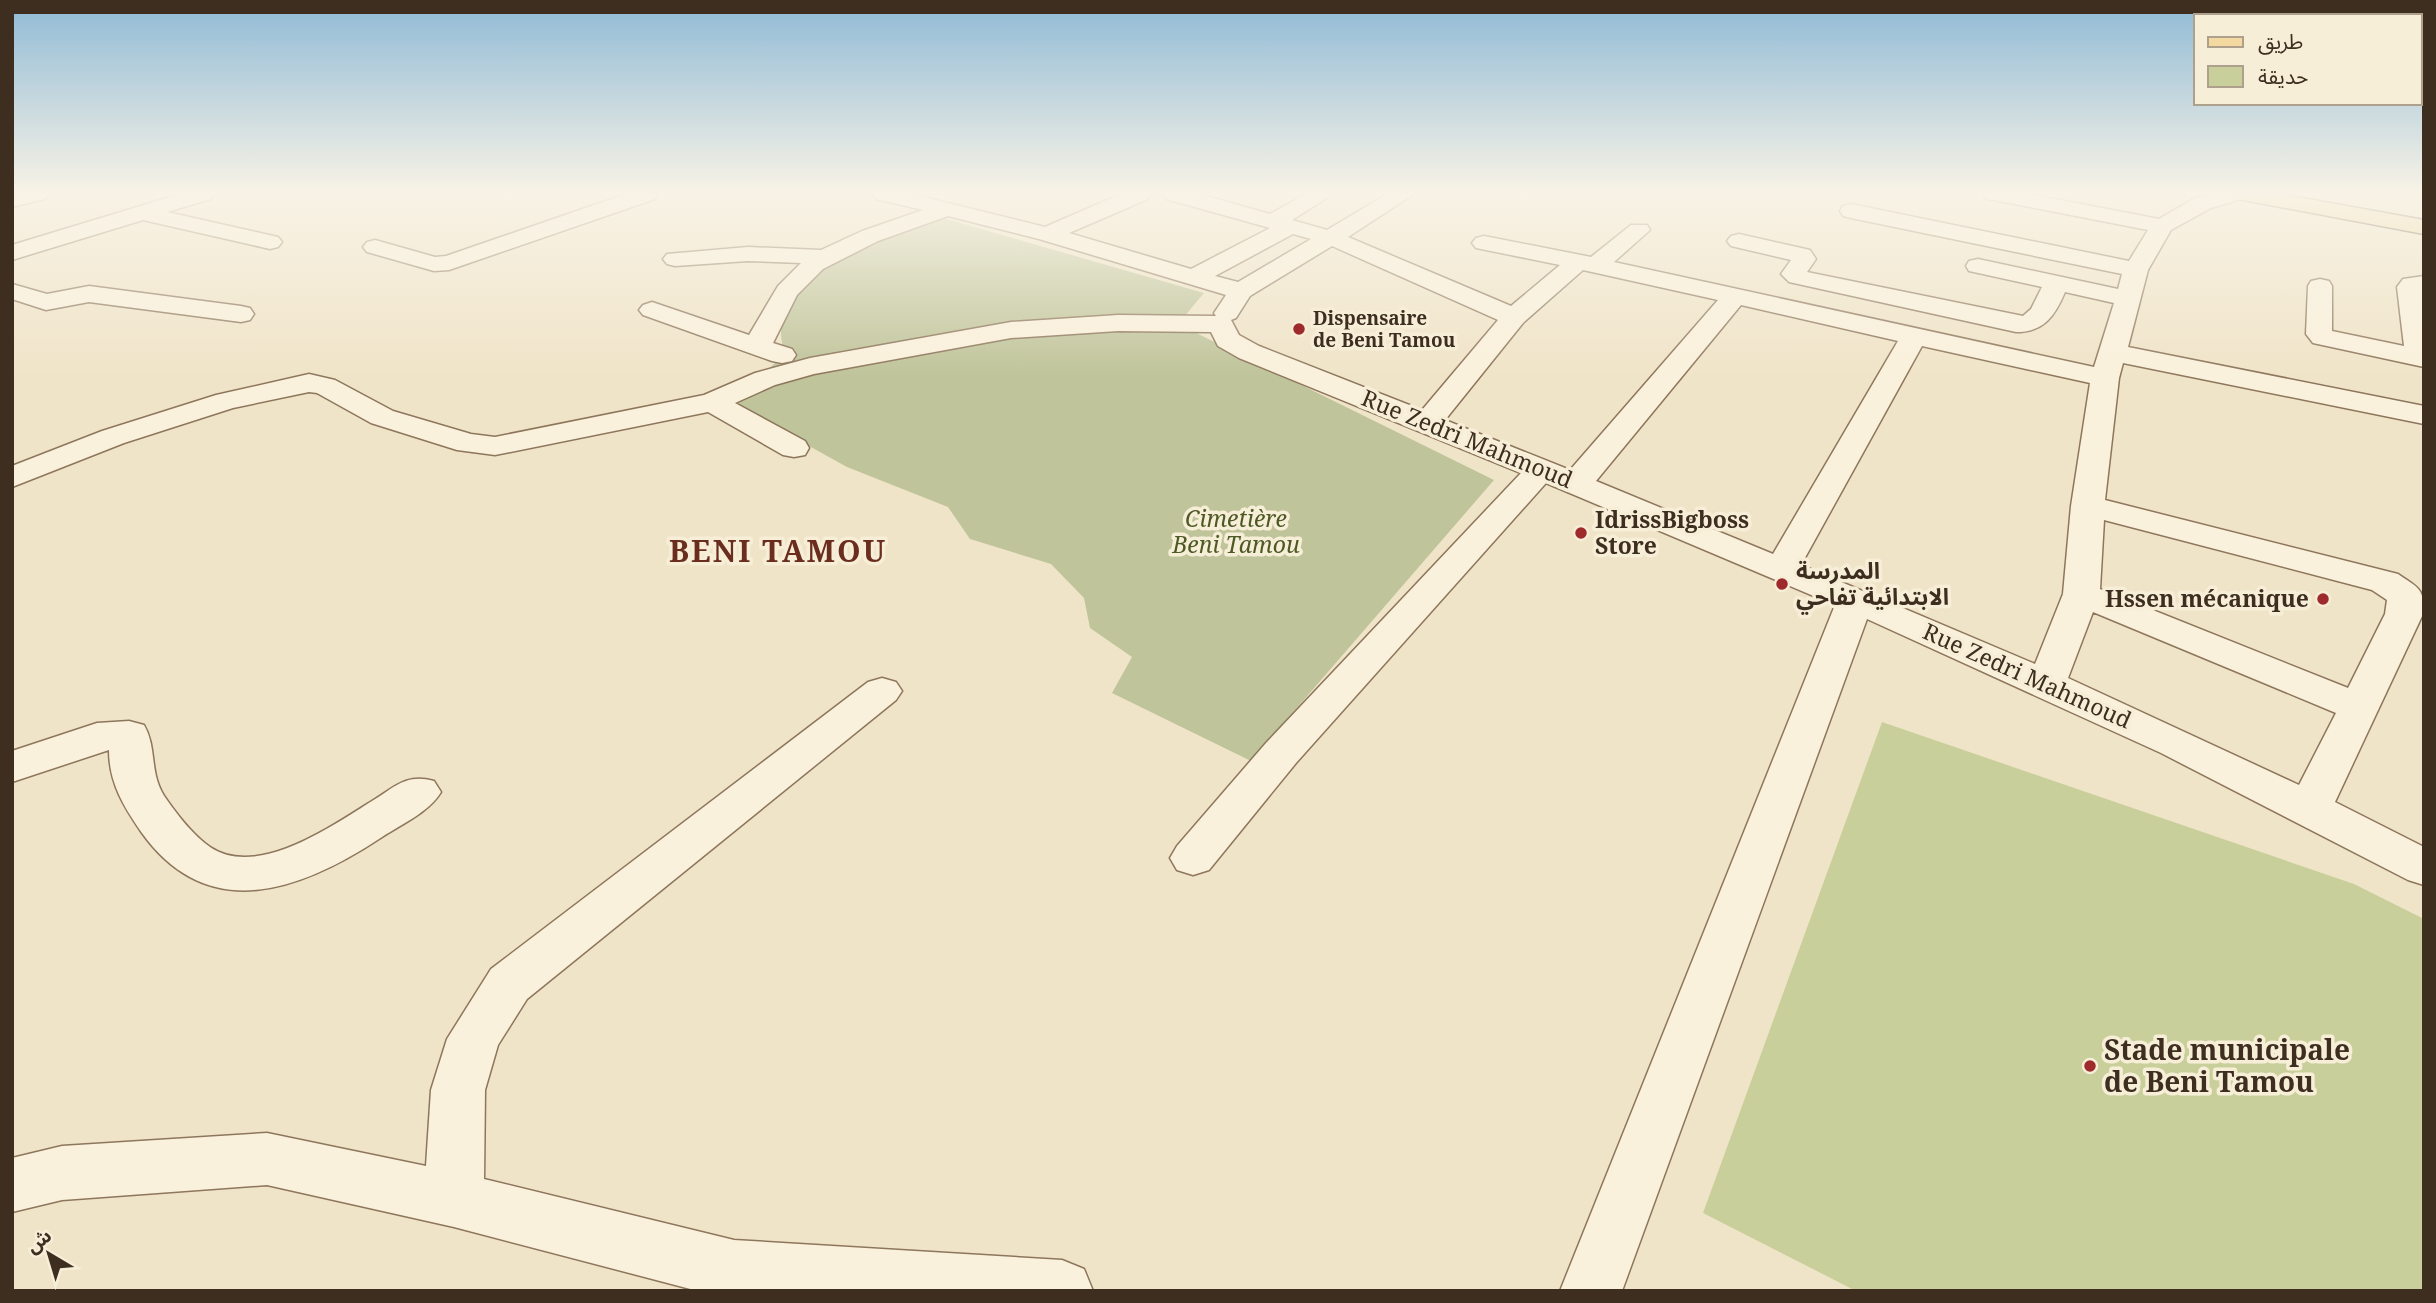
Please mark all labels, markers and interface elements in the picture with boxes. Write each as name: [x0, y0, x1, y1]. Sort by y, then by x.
legend: [2194, 14, 2422, 105]
text: طريق: [2258, 27, 2303, 55]
text: حديقة: [2258, 62, 2308, 90]
place label: Dispensaire de Beni Tamou: [1313, 305, 1456, 353]
marker: Dispensaire de Beni Tamou: [1291, 321, 1307, 337]
street label: Rue Zedri Mahmoud: [1357, 381, 1578, 495]
park label: Cimetière Beni Tamou: [1171, 502, 1300, 560]
place label: IdrissBigboss Store: [1595, 503, 1749, 561]
marker: IdrissBigboss Store: [1573, 525, 1589, 541]
district label: BENI TAMOU: [669, 530, 887, 571]
place label: المدرسة الابتدائية تفاحي: [1796, 554, 1949, 615]
marker: المدرسة الابتدائية تفاحي: [1774, 576, 1790, 592]
place label: Hssen mécanique: [2105, 582, 2309, 614]
marker: Hssen mécanique: [2315, 591, 2331, 607]
street label: Rue Zedri Mahmoud: [1918, 615, 2137, 735]
place label: Stade municipale de Beni Tamou: [2104, 1030, 2350, 1100]
marker: Stade municipale de Beni Tamou: [2082, 1058, 2098, 1074]
north arrow: [14, 1219, 84, 1289]
text: ش: [20, 1222, 57, 1259]

